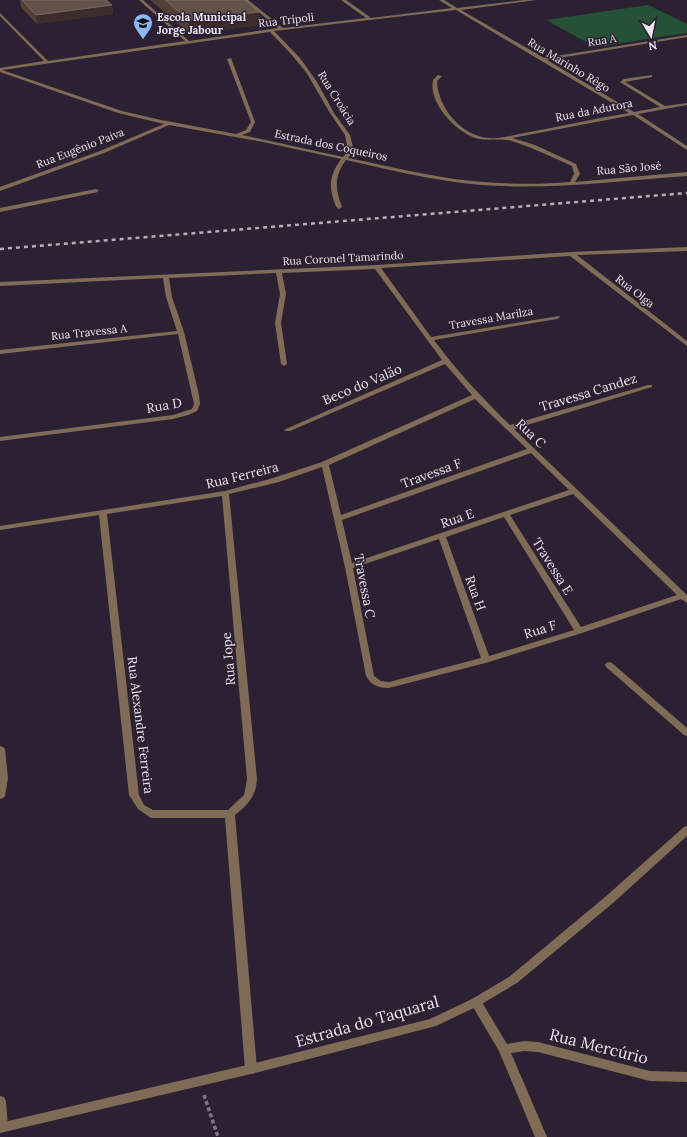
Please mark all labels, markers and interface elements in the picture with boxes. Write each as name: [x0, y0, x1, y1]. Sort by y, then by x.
place label: Escola Municipal Jorge Jabour: [157, 10, 247, 37]
street label: Rua Trípoli: [257, 10, 315, 30]
school or university icon: Escola Municipal Jorge Jabour: [132, 12, 154, 40]
north arrow: [631, 16, 671, 56]
street label: Rua A: [587, 31, 618, 49]
street label: Rua Marinho Rêgo: [525, 35, 613, 95]
text: N: [647, 38, 658, 54]
street label: Rua Croácia: [315, 68, 359, 128]
street label: Rua da Adutora: [554, 96, 634, 124]
street label: Rua Eugênio Paiva: [34, 125, 126, 171]
street label: Estrada dos Coqueiros: [273, 126, 389, 164]
street label: Rua São José: [596, 158, 662, 178]
street label: Rua Coronel Tamarindo: [282, 248, 404, 268]
street label: Rua Olga: [613, 271, 658, 311]
street label: Travessa Marilza: [448, 304, 535, 332]
street label: Rua Travessa A: [50, 321, 129, 343]
street label: Beco do Valão: [320, 360, 405, 409]
street label: Travessa Candez: [537, 369, 639, 415]
street label: Rua D: [145, 394, 183, 417]
street label: Rua C: [512, 415, 549, 452]
street label: Travessa F: [399, 455, 464, 492]
street label: Rua Ferreira: [204, 458, 280, 493]
street label: Rua E: [438, 505, 476, 532]
street label: Travessa E: [528, 535, 577, 598]
street label: Travessa C: [350, 553, 379, 620]
street label: Rua H: [461, 573, 490, 613]
street label: Rua F: [522, 616, 559, 642]
street label: Rua Jope: [218, 632, 239, 686]
street label: Rua Alexandre Ferreira: [124, 656, 157, 795]
street label: Estrada do Taquaral: [293, 991, 441, 1051]
street label: Rua Mercúrio: [548, 1024, 650, 1068]

